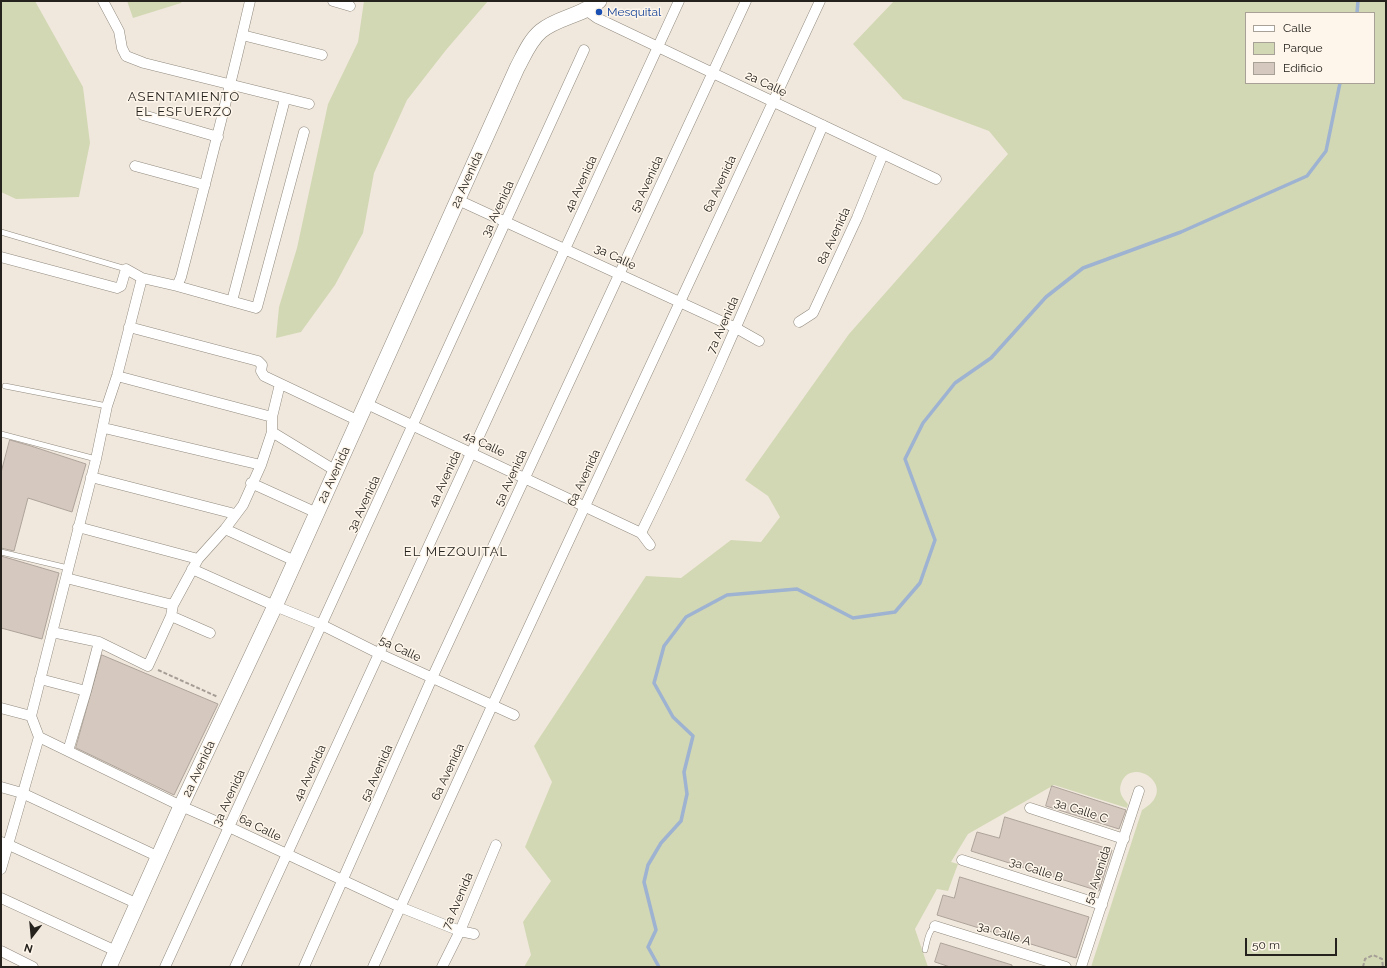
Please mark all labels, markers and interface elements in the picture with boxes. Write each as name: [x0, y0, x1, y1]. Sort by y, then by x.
place label: Mesquital: [607, 5, 661, 19]
marker: Mesquital: [594, 7, 604, 17]
legend: [1245, 12, 1375, 84]
text: Calle: [1283, 21, 1311, 35]
text: Parque: [1283, 41, 1323, 55]
text: Edificio: [1283, 61, 1323, 75]
street label: 2a Calle: [743, 68, 789, 100]
district label: ASENTAMIENTO EL ESFUERZO: [128, 89, 240, 120]
street label: 2a Avenida: [448, 149, 486, 211]
street label: 4a Avenida: [562, 153, 600, 215]
street label: 5a Avenida: [628, 153, 666, 215]
street label: 6a Avenida: [701, 153, 739, 215]
street label: 3a Avenida: [479, 179, 517, 239]
street label: 8a Avenida: [815, 205, 853, 267]
street label: 3a Calle: [592, 241, 638, 273]
street label: 7a Avenida: [704, 294, 742, 356]
street label: 4a Calle: [461, 428, 507, 460]
street label: 2a Avenida: [315, 445, 353, 505]
street label: 5a Avenida: [492, 447, 530, 509]
street label: 6a Avenida: [565, 447, 603, 509]
street label: 4a Avenida: [426, 448, 464, 510]
street label: 3a Avenida: [345, 474, 383, 534]
district label: EL MEZQUITAL: [404, 544, 508, 560]
street label: 5a Calle: [377, 633, 423, 665]
street label: 2a Avenida: [180, 739, 218, 799]
street label: 6a Avenida: [429, 741, 467, 803]
street label: 4a Avenida: [291, 742, 329, 804]
street label: 5a Avenida: [358, 742, 396, 804]
street label: 3a Avenida: [210, 768, 248, 828]
street label: 3a Calle C: [1052, 796, 1110, 826]
street label: 6a Calle: [237, 812, 283, 844]
street label: 5a Avenida: [1082, 844, 1114, 906]
street label: 3a Calle B: [1007, 855, 1065, 885]
street label: 7a Avenida: [440, 870, 476, 932]
north arrow: [12, 916, 52, 956]
street label: 3a Calle A: [975, 919, 1033, 949]
scale bar: [1247, 930, 1339, 956]
text: 50 m: [1252, 938, 1280, 952]
text: N: [23, 941, 34, 955]

